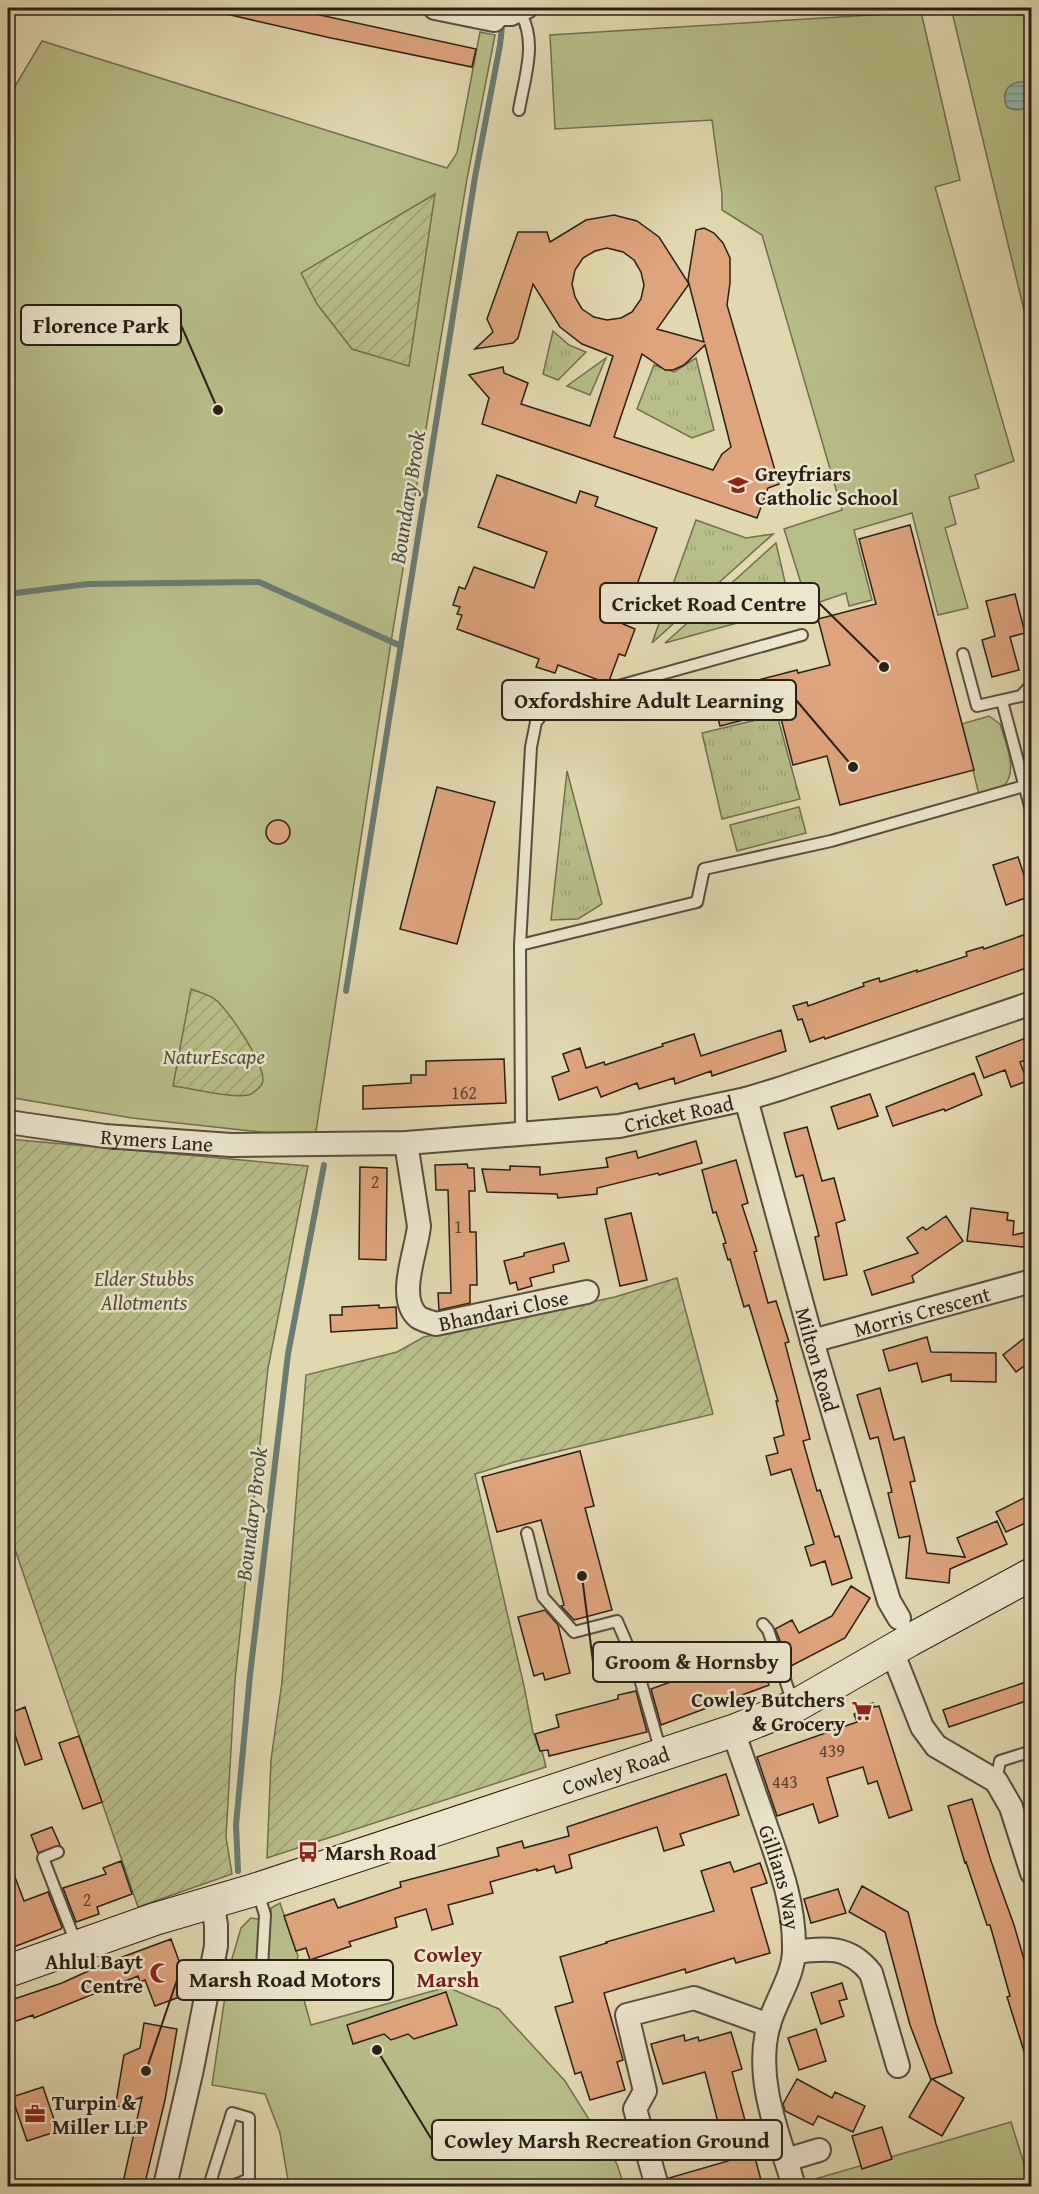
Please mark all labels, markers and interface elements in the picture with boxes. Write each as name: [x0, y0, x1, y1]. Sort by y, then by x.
callout: Florence Park: [21, 305, 181, 345]
text: Florence Park: [33, 309, 169, 341]
water label: Boundary Brook: [381, 427, 433, 567]
place label: Greyfriars Catholic School: [755, 458, 899, 513]
school or university icon: Greyfriars Catholic School: [726, 473, 750, 497]
callout: Cricket Road Centre: [600, 583, 819, 623]
text: Cricket Road Centre: [612, 587, 806, 619]
callout: Oxfordshire Adult Learning: [502, 680, 796, 720]
text: Oxfordshire Adult Learning: [514, 684, 784, 716]
park label: NaturEscape: [162, 1041, 265, 1072]
house number: 162: [451, 1079, 477, 1106]
street label: Cricket Road: [621, 1086, 737, 1140]
street label: Rymers Lane: [99, 1120, 214, 1159]
house number: 2: [371, 1168, 379, 1195]
house number: 1: [454, 1213, 462, 1240]
park label: Elder Stubbs Allotments: [93, 1263, 195, 1318]
street label: Morris Crescent: [850, 1277, 994, 1344]
street label: Bhandari Close: [436, 1281, 571, 1339]
street label: Milton Road: [788, 1304, 848, 1416]
water label: Boundary Brook: [227, 1444, 275, 1584]
callout: Groom & Hornsby: [593, 1642, 791, 1682]
text: Groom & Hornsby: [605, 1645, 779, 1677]
place label: Cowley Butchers & Grocery: [691, 1684, 845, 1739]
supermarket icon: Cowley Butchers & Grocery: [850, 1699, 874, 1723]
street label: Cowley Road: [558, 1737, 674, 1802]
house number: 439: [819, 1737, 845, 1764]
house number: 443: [772, 1768, 798, 1795]
street label: Gillians Way: [751, 1820, 809, 1932]
place label: Marsh Road: [325, 1837, 437, 1868]
bus stop icon: Marsh Road: [296, 1840, 320, 1864]
house number: 2: [83, 1886, 91, 1913]
district label: Cowley Marsh: [414, 1938, 483, 1995]
place label: Ahlul Bayt Centre: [45, 1946, 143, 2001]
callout: Marsh Road Motors: [177, 1960, 393, 2000]
mosque icon: Ahlul Bayt Centre: [148, 1961, 172, 1985]
text: Marsh Road Motors: [189, 1963, 381, 1995]
place label: Turpin & Miller LLP: [52, 2087, 148, 2142]
office icon: Turpin & Miller LLP: [23, 2102, 47, 2126]
callout: Cowley Marsh Recreation Ground: [432, 2120, 782, 2160]
text: Cowley Marsh Recreation Ground: [444, 2124, 770, 2156]

